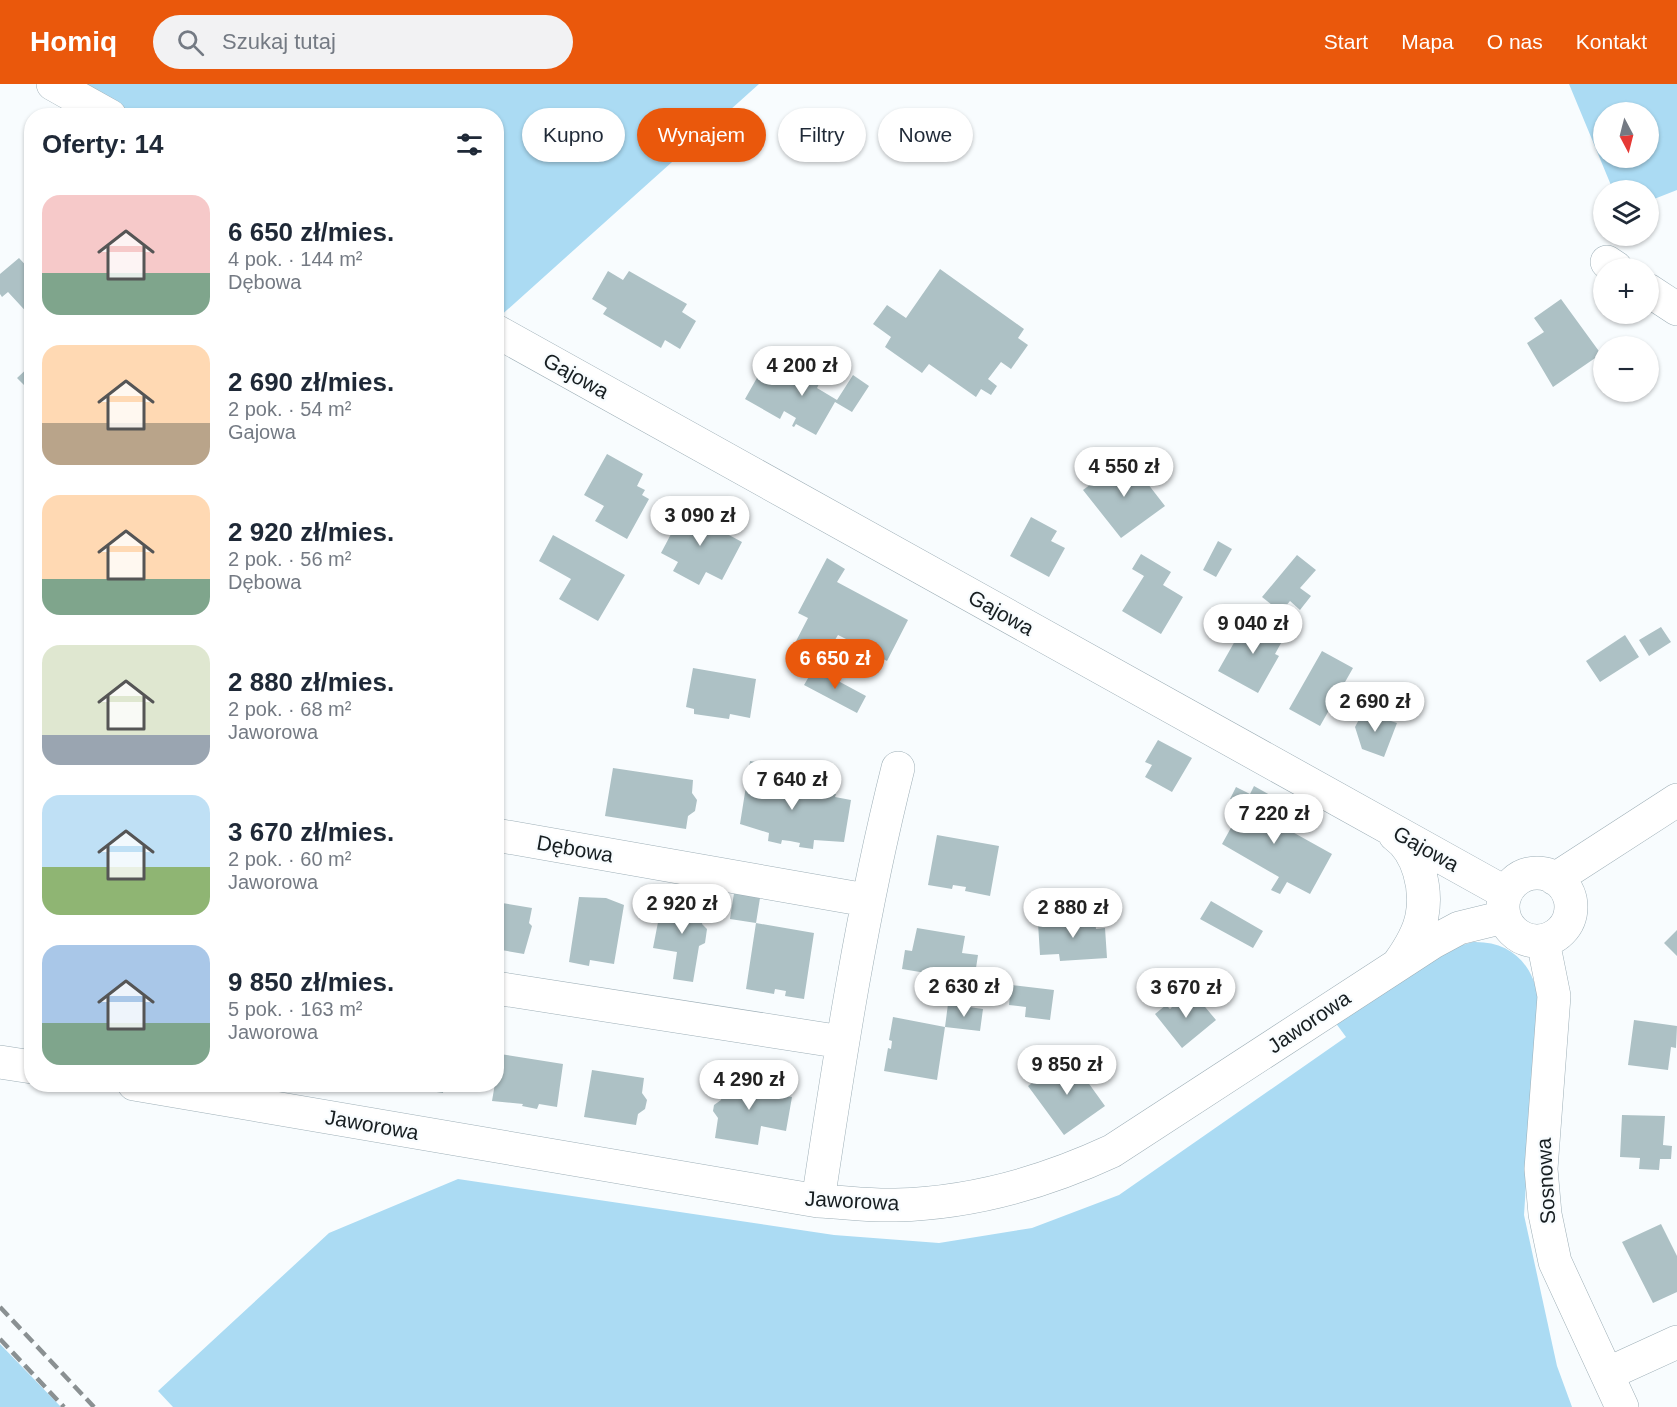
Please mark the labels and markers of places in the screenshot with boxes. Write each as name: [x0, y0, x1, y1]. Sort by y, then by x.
pin: 4 200 zł: [740, 346, 864, 397]
pin: 4 550 zł: [1062, 447, 1186, 498]
pin: 3 090 zł: [638, 496, 762, 547]
pin: 9 040 zł: [1191, 604, 1315, 655]
pin: 6 650 zł: [773, 639, 897, 690]
pin: 2 690 zł: [1313, 682, 1437, 733]
pin: 7 640 zł: [730, 760, 854, 811]
pin: 7 220 zł: [1212, 794, 1336, 845]
pin: 2 920 zł: [620, 884, 744, 935]
pin: 2 880 zł: [1011, 888, 1135, 939]
pin: 2 630 zł: [902, 967, 1026, 1018]
pin: 3 670 zł: [1124, 968, 1248, 1019]
pin: 9 850 zł: [1005, 1045, 1129, 1096]
pin: 4 290 zł: [687, 1060, 811, 1111]

